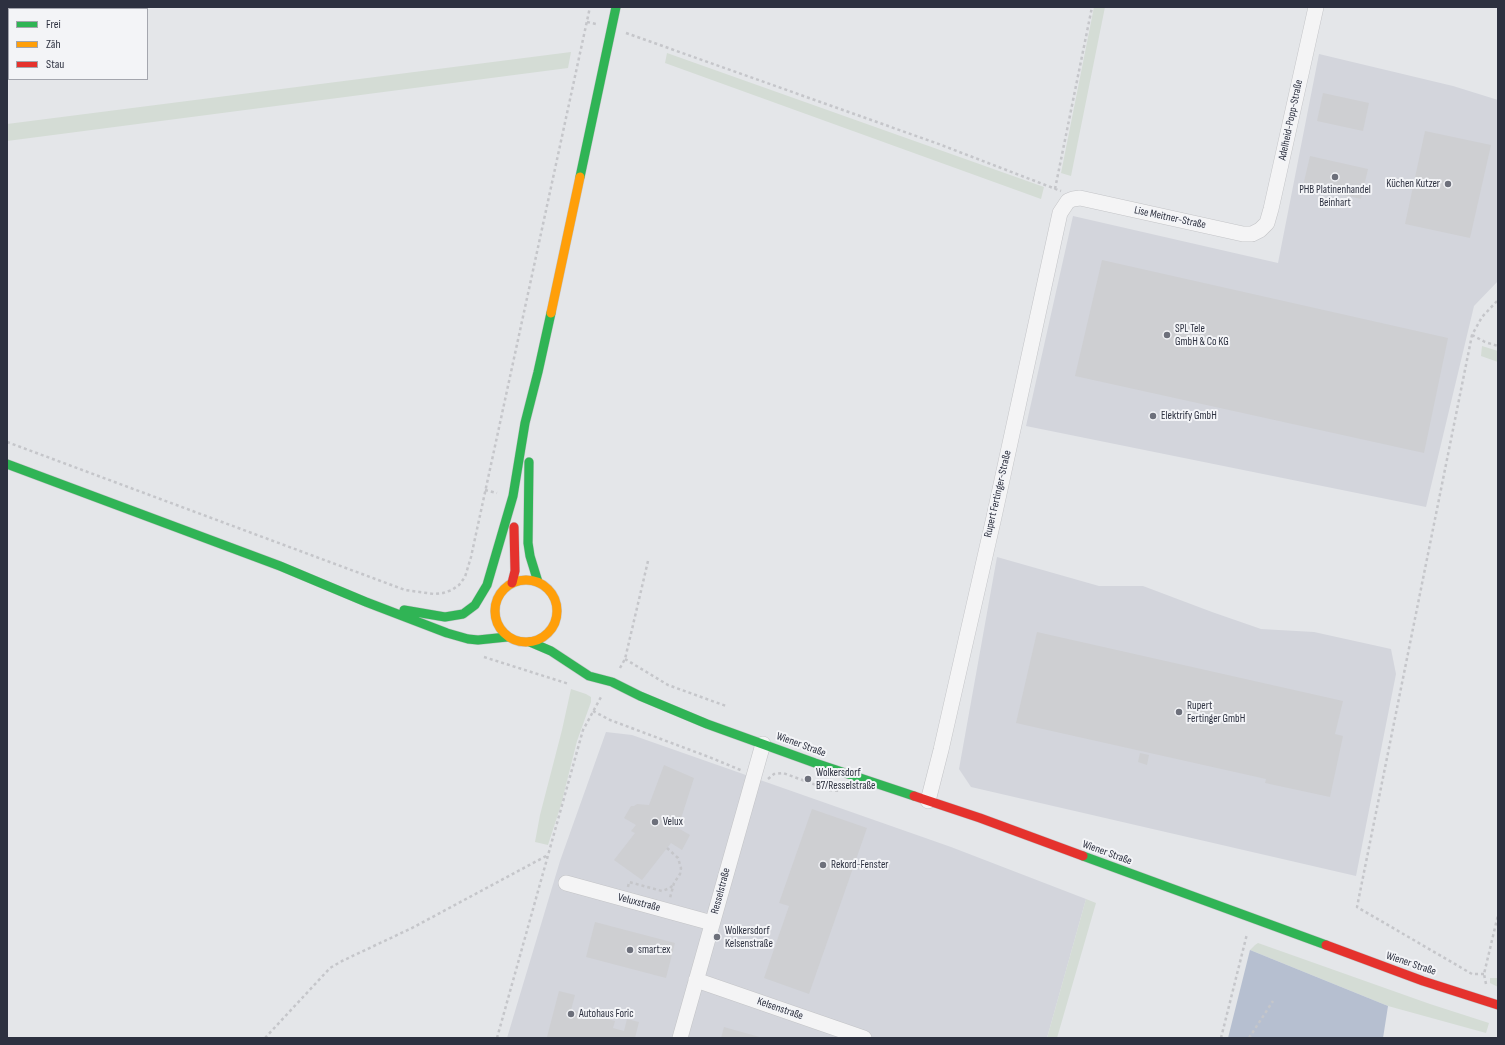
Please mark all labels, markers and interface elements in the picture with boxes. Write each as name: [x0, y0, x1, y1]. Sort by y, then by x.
legend: [8, 8, 148, 80]
text: Frei: [46, 17, 61, 32]
text: Zäh: [46, 37, 61, 52]
text: Stau: [46, 57, 64, 72]
street label: Adelheid-Popp-Straße: [1276, 79, 1306, 161]
marker: PHB Platinenhandel Beinhart: [1330, 172, 1340, 182]
place label: Küchen Kutzer: [1386, 177, 1440, 191]
marker: Küchen Kutzer: [1443, 179, 1453, 189]
place label: PHB Platinenhandel Beinhart: [1299, 183, 1371, 209]
street label: Lise Meitner-Straße: [1133, 204, 1207, 232]
place label: SPL Tele GmbH & Co KG: [1175, 322, 1229, 348]
marker: SPL Tele GmbH & Co KG: [1162, 330, 1172, 340]
place label: Elektrify GmbH: [1161, 409, 1217, 423]
marker: Elektrify GmbH: [1148, 411, 1158, 421]
street label: Rupert Fertinger-Straße: [982, 449, 1014, 539]
place label: Rupert Fertinger GmbH: [1187, 699, 1245, 725]
marker: Rupert Fertinger GmbH: [1174, 707, 1184, 717]
street label: Wiener Straße: [774, 730, 828, 760]
place label: Wolkersdorf B7/Resselstraße: [816, 766, 875, 792]
marker: Wolkersdorf B7/Resselstraße: [803, 774, 813, 784]
place label: Velux: [663, 815, 683, 829]
marker: Velux: [650, 817, 660, 827]
street label: Wiener Straße: [1080, 838, 1134, 868]
place label: Rekord-Fenster: [831, 858, 889, 872]
marker: Rekord-Fenster: [818, 860, 828, 870]
street label: Resselstraße: [709, 867, 733, 915]
street label: Veluxstraße: [616, 891, 662, 915]
place label: Wolkersdorf Kelsenstraße: [725, 924, 773, 950]
marker: Wolkersdorf Kelsenstraße: [712, 932, 722, 942]
place label: smart:ex: [638, 943, 670, 957]
marker: smart:ex: [625, 945, 635, 955]
street label: Wiener Straße: [1384, 949, 1438, 979]
street label: Kelsenstraße: [755, 995, 805, 1023]
place label: Autohaus Foric: [579, 1007, 634, 1021]
marker: Autohaus Foric: [566, 1009, 576, 1019]

